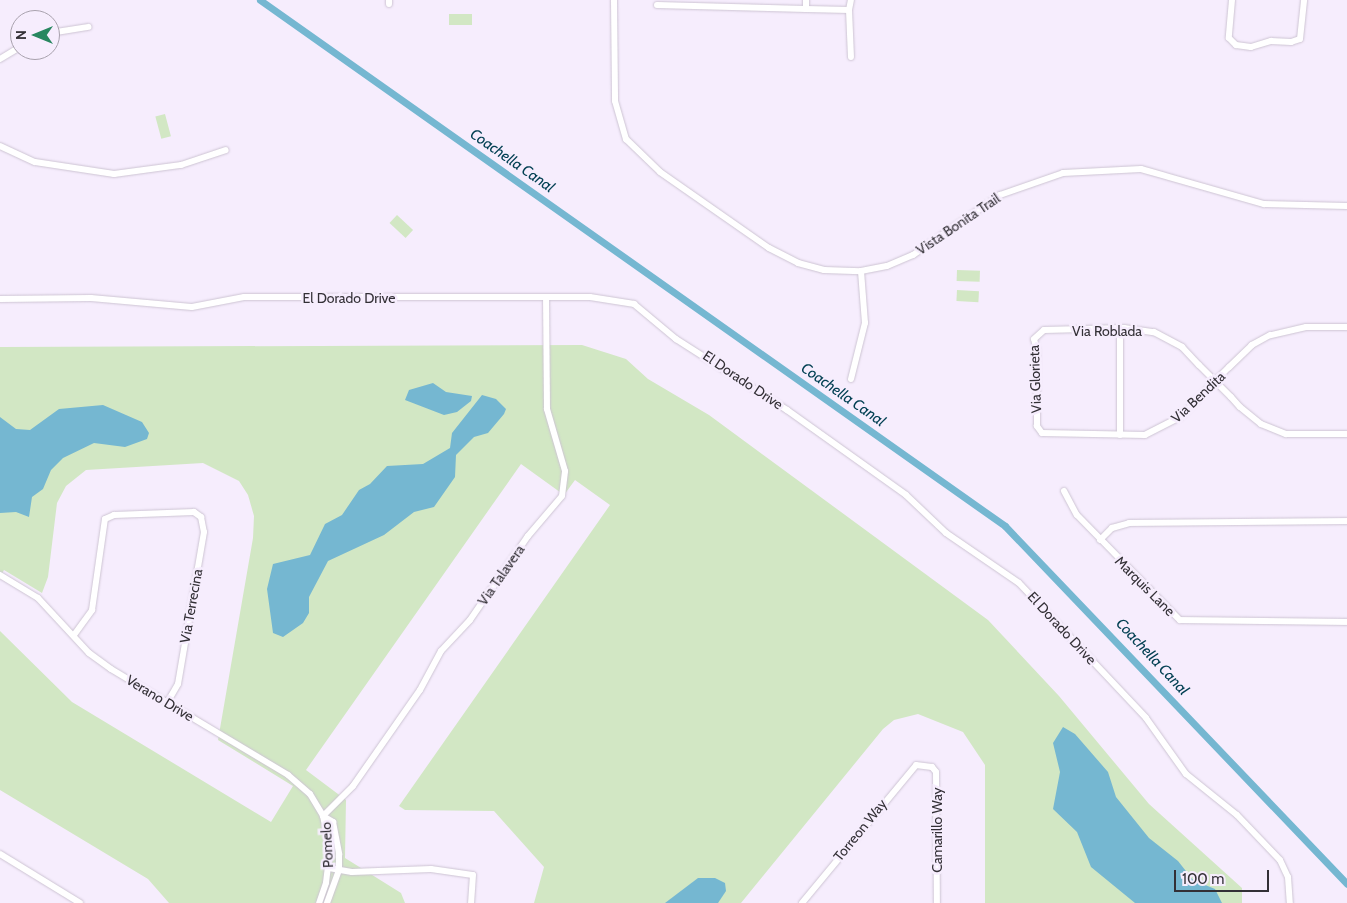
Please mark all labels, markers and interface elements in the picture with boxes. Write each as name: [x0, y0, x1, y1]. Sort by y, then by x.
north arrow: [10, 10, 60, 60]
text: N: [12, 30, 30, 40]
water label: Coachella Canal: [466, 125, 558, 197]
street label: Vista Bonita Trail: [913, 190, 1003, 258]
street label: El Dorado Drive: [302, 290, 396, 306]
street label: Via Roblada: [1072, 323, 1142, 339]
street label: Via Glorieta: [1025, 345, 1045, 413]
street label: El Dorado Drive: [700, 347, 786, 413]
water label: Coachella Canal: [797, 359, 889, 431]
street label: Via Bendita: [1168, 368, 1228, 426]
street label: Via Talavera: [474, 541, 528, 609]
street label: Marquis Lane: [1111, 552, 1179, 620]
street label: Via Terrecina: [176, 568, 206, 644]
street label: El Dorado Drive: [1024, 588, 1100, 668]
water label: Coachella Canal: [1112, 615, 1192, 699]
street label: Verano Drive: [123, 671, 197, 725]
street label: Camarillo Way: [929, 787, 945, 873]
street label: Torreon Way: [830, 796, 890, 864]
street label: Pomelo: [317, 822, 337, 868]
scale bar: [1177, 860, 1272, 892]
text: 100 m: [1182, 870, 1224, 888]

